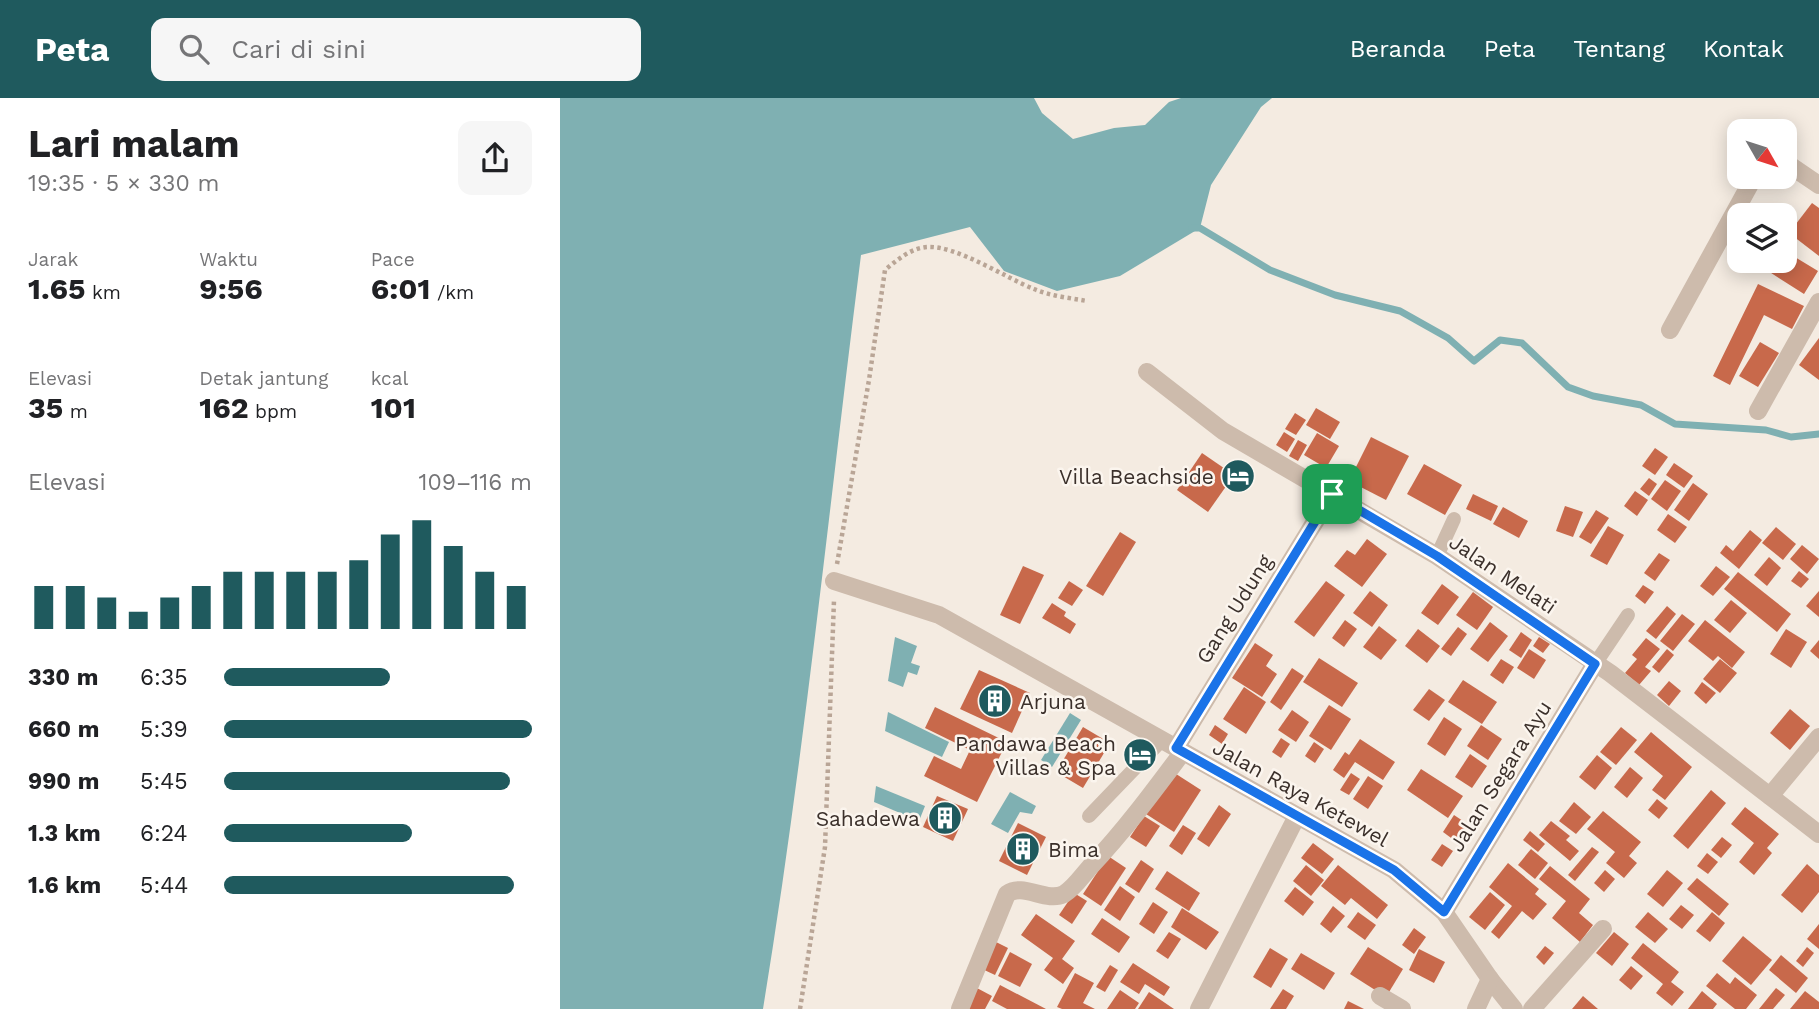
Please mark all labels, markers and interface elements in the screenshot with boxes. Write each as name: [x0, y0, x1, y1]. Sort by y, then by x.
search box: [151, 18, 641, 81]
text: Peta: [35, 30, 109, 69]
icon: search: [175, 30, 213, 68]
text: Cari di sini: [231, 34, 366, 64]
text: Beranda: [1350, 35, 1446, 63]
text: Peta: [1484, 35, 1535, 63]
text: Tentang: [1573, 35, 1665, 63]
text: Kontak: [1703, 35, 1784, 63]
north arrow: [1727, 119, 1797, 189]
map controls: [1727, 119, 1797, 273]
button: share: [458, 121, 532, 195]
text: Lari malam: [28, 122, 239, 166]
text: 19:35 · 5 × 330 m: [28, 170, 220, 197]
button: layers: [1727, 203, 1797, 273]
text: Jarak: [28, 248, 78, 271]
text: Waktu: [199, 248, 258, 271]
text: Pace: [371, 248, 415, 271]
text: 1.65: [28, 271, 85, 306]
text: 9:56: [199, 271, 263, 306]
text: 6:01: [371, 271, 430, 306]
text: km: [85, 281, 121, 304]
text: /km: [430, 281, 474, 304]
text: Elevasi: [28, 367, 92, 390]
text: Detak jantung: [199, 367, 328, 390]
text: kcal: [371, 367, 408, 390]
text: 35: [28, 390, 63, 425]
text: 162: [199, 390, 249, 425]
text: 101: [371, 390, 416, 425]
text: m: [63, 400, 88, 423]
text: bpm: [249, 400, 297, 423]
hotel icon: Villa Beachside: [1219, 457, 1257, 495]
place label: Villa Beachside: [1059, 464, 1214, 489]
pin: [1302, 464, 1362, 524]
text: Elevasi: [28, 469, 106, 496]
text: 109–116 m: [419, 469, 532, 496]
icon: arrive: [1313, 475, 1351, 513]
street label: Jalan Melati: [1445, 529, 1561, 619]
street label: Gang Udung: [1191, 549, 1278, 668]
text: 330 m: [28, 664, 98, 691]
text: 6:35: [140, 664, 188, 691]
building icon: Arjuna: [976, 682, 1014, 720]
place label: Arjuna: [1020, 689, 1086, 714]
street label: Jalan Segara Ayu: [1444, 696, 1556, 856]
text: 660 m: [28, 716, 99, 743]
text: 5:39: [140, 716, 188, 743]
place label: Pandawa Beach Villas & Spa: [955, 731, 1116, 780]
street label: Jalan Raya Ketewel: [1209, 734, 1394, 852]
hotel icon: Pandawa Beach Villas & Spa: [1121, 736, 1159, 774]
text: 990 m: [28, 768, 99, 795]
text: 5:45: [140, 768, 188, 795]
building icon: Sahadewa: [926, 799, 964, 837]
place label: Sahadewa: [816, 806, 920, 831]
text: 1.3 km: [28, 820, 101, 847]
text: 6:24: [140, 820, 188, 847]
building icon: Bima: [1004, 830, 1042, 868]
place label: Bima: [1048, 837, 1099, 862]
text: 1.6 km: [28, 872, 101, 899]
text: 5:44: [140, 872, 188, 899]

